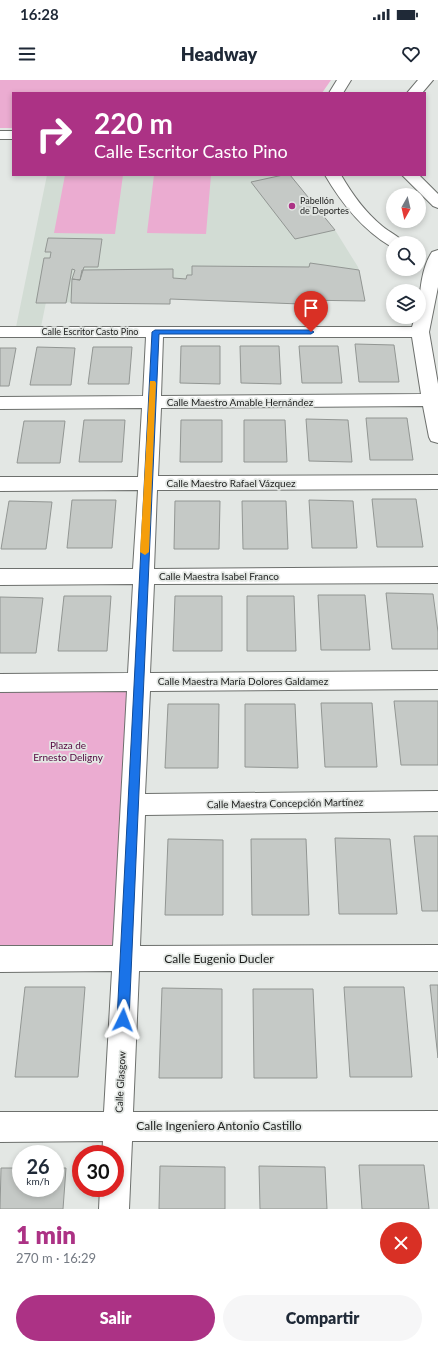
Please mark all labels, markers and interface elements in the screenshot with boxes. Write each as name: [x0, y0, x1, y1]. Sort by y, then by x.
text: 16:28: [20, 5, 59, 23]
icon: menu: [16, 43, 38, 65]
text: Headway: [181, 43, 257, 65]
icon: heart: [400, 43, 422, 65]
text: 220 m: [94, 106, 173, 140]
icon: right: [28, 108, 80, 160]
text: Calle Escritor Casto Pino: [94, 140, 288, 162]
north arrow: [386, 188, 426, 228]
map controls: [386, 188, 426, 324]
place label: Pabellón de Deportes: [300, 195, 349, 216]
marker: Pabellón de Deportes: [287, 201, 297, 211]
button: search: [386, 236, 426, 276]
button: layers: [386, 284, 426, 324]
pin: [294, 291, 328, 332]
icon: arrive: [300, 297, 322, 319]
street label: Calle Escritor Casto Pino: [42, 326, 138, 337]
street label: Calle Maestro Amable Hernández: [167, 396, 314, 408]
street label: Calle Maestro Rafael Vázquez: [167, 477, 296, 489]
street label: Calle Maestra Isabel Franco: [159, 570, 279, 582]
street label: Calle Maestra María Dolores Galdamez: [158, 675, 329, 687]
park label: Plaza de Ernesto Deligny: [33, 739, 104, 763]
street label: Calle Maestra Concepción Martínez: [207, 796, 364, 810]
street label: Calle Eugenio Ducler: [164, 951, 274, 966]
position arrow: [102, 999, 144, 1041]
street label: Calle Glasgow: [112, 1051, 128, 1113]
street label: Calle Ingeniero Antonio Castillo: [136, 1118, 302, 1133]
speed limit sign: 30: [72, 1145, 124, 1197]
text: 26: [26, 1154, 50, 1178]
text: km/h: [26, 1175, 50, 1187]
text: 1 min: [16, 1220, 76, 1249]
button: close: [380, 1222, 422, 1264]
text: 270 m · 16:29: [16, 1250, 96, 1266]
button: Salir: [16, 1295, 215, 1341]
button: Compartir: [223, 1295, 422, 1341]

